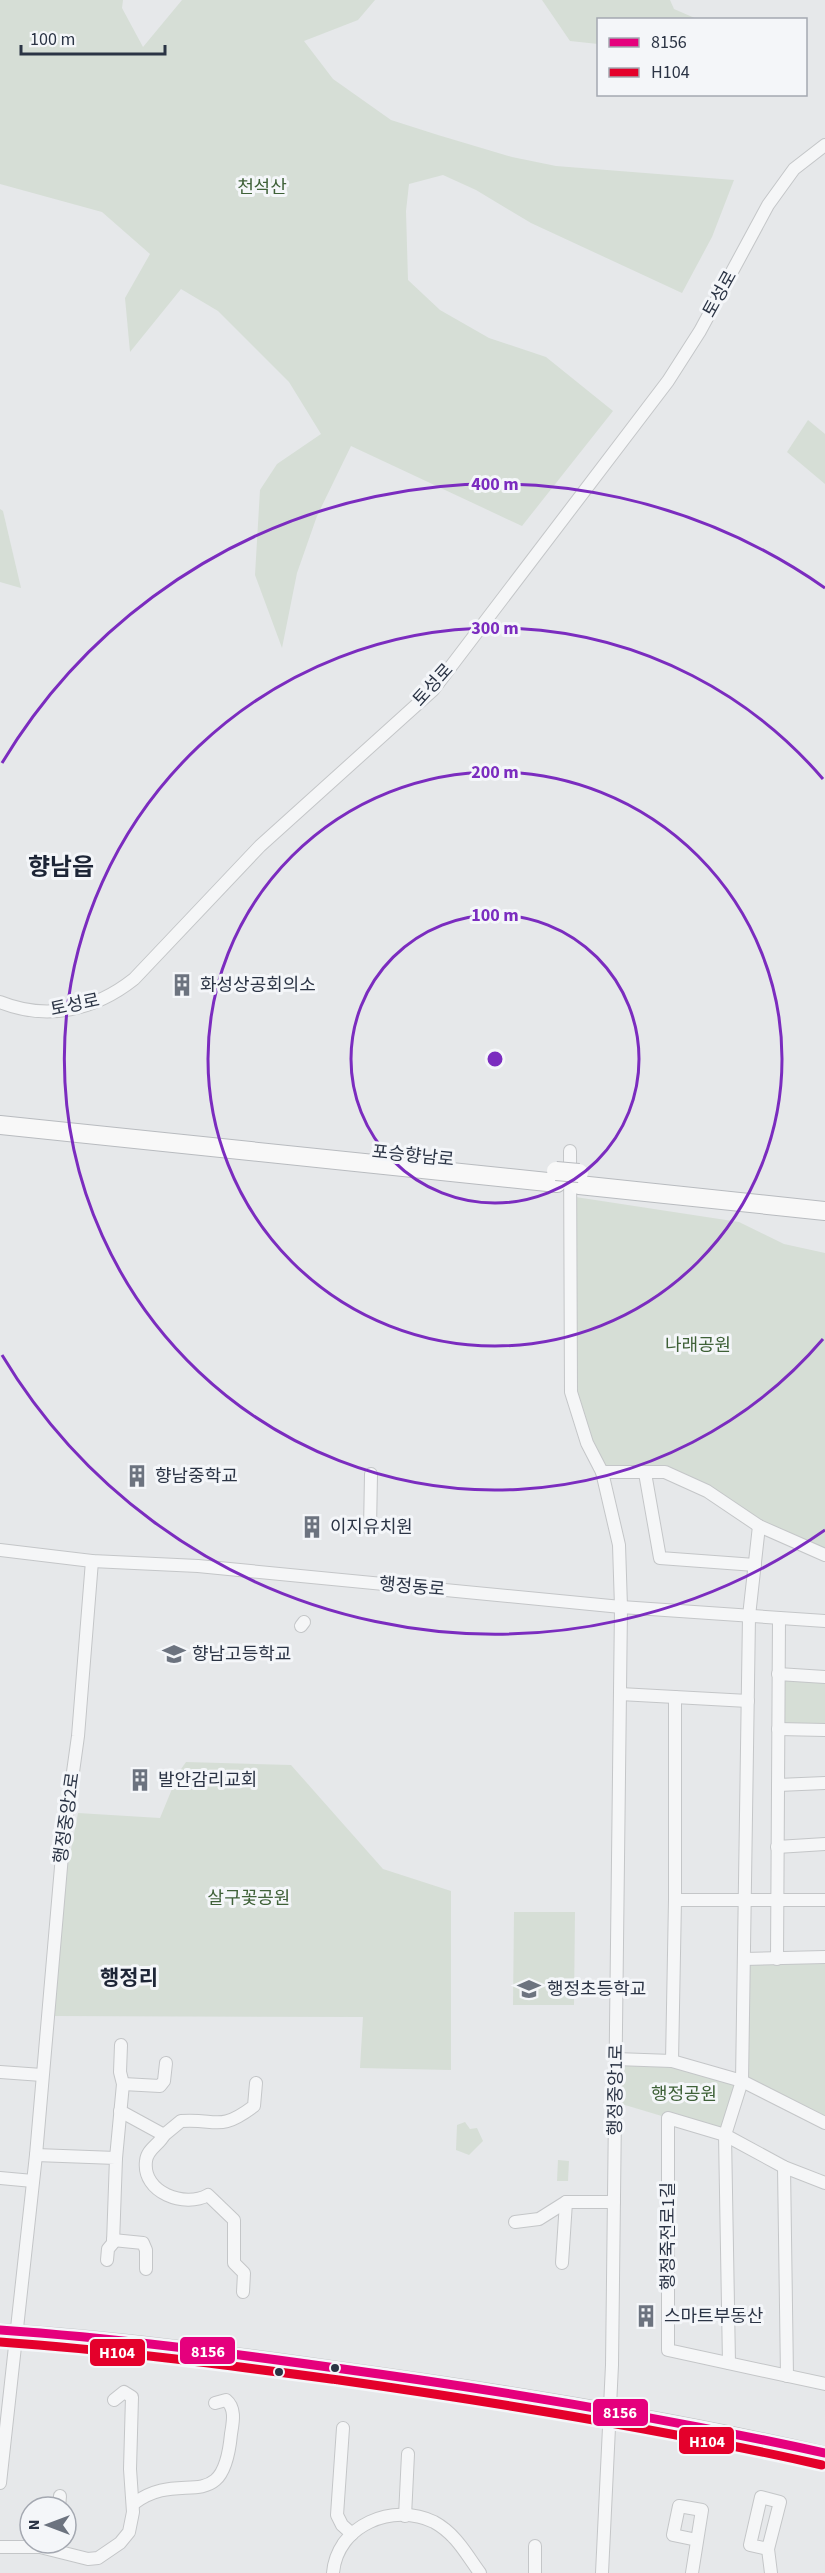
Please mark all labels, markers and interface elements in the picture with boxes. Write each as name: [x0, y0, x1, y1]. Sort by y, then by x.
scale bar: [21, 18, 165, 56]
legend: [597, 18, 807, 96]
text: 100 m: [30, 27, 75, 52]
text: 8156: [651, 30, 687, 55]
text: H104: [651, 60, 690, 85]
park label: 천석산: [237, 175, 287, 200]
street label: 토성로: [697, 266, 743, 322]
text: 400 m: [471, 472, 519, 497]
text: 300 m: [471, 616, 519, 641]
street label: 토성로: [407, 658, 459, 712]
text: 200 m: [471, 760, 519, 785]
district label: 향남읍: [28, 850, 94, 885]
text: 100 m: [471, 903, 519, 928]
building icon: 화성상공회의소: [169, 972, 195, 998]
place label: 화성상공회의소: [200, 973, 316, 998]
street label: 토성로: [48, 988, 102, 1022]
centre of rings: [485, 1049, 505, 1069]
street label: 포승향남로: [371, 1139, 455, 1173]
park label: 나래공원: [665, 1333, 731, 1358]
building icon: 향남중학교: [124, 1463, 150, 1489]
place label: 향남중학교: [155, 1464, 238, 1489]
building icon: 이지유치원: [299, 1514, 325, 1540]
place label: 이지유치원: [330, 1515, 413, 1540]
street label: 행정동로: [378, 1572, 446, 1602]
school or university icon: 향남고등학교: [161, 1641, 187, 1667]
place label: 향남고등학교: [192, 1642, 291, 1667]
building icon: 발안감리교회: [127, 1767, 153, 1793]
place label: 발안감리교회: [158, 1768, 257, 1793]
street label: 행정중앙2로: [48, 1771, 86, 1865]
park label: 살구꽃공원: [208, 1886, 290, 1911]
district label: 행정리: [100, 1963, 158, 1993]
school or university icon: 행정초등학교: [516, 1976, 542, 2002]
place label: 행정초등학교: [547, 1977, 646, 2002]
street label: 행정중앙1로: [603, 2044, 629, 2136]
park label: 행정공원: [651, 2082, 717, 2107]
street label: 행정죽전로1길: [656, 2182, 681, 2290]
building icon: 스마트부동산: [633, 2303, 659, 2329]
place label: 스마트부동산: [664, 2304, 763, 2329]
line badge: 8156: [179, 2336, 236, 2365]
line badge: H104: [89, 2338, 146, 2367]
text: 8156: [191, 2341, 225, 2363]
text: H104: [99, 2342, 136, 2364]
unlabelled marker: [329, 2362, 341, 2374]
unlabelled marker: [273, 2366, 285, 2378]
line badge: 8156: [592, 2398, 649, 2427]
text: 8156: [603, 2402, 637, 2424]
line badge: H104: [678, 2426, 735, 2455]
text: H104: [689, 2431, 726, 2453]
north arrow: [18, 2495, 78, 2555]
text: N: [23, 2520, 45, 2530]

